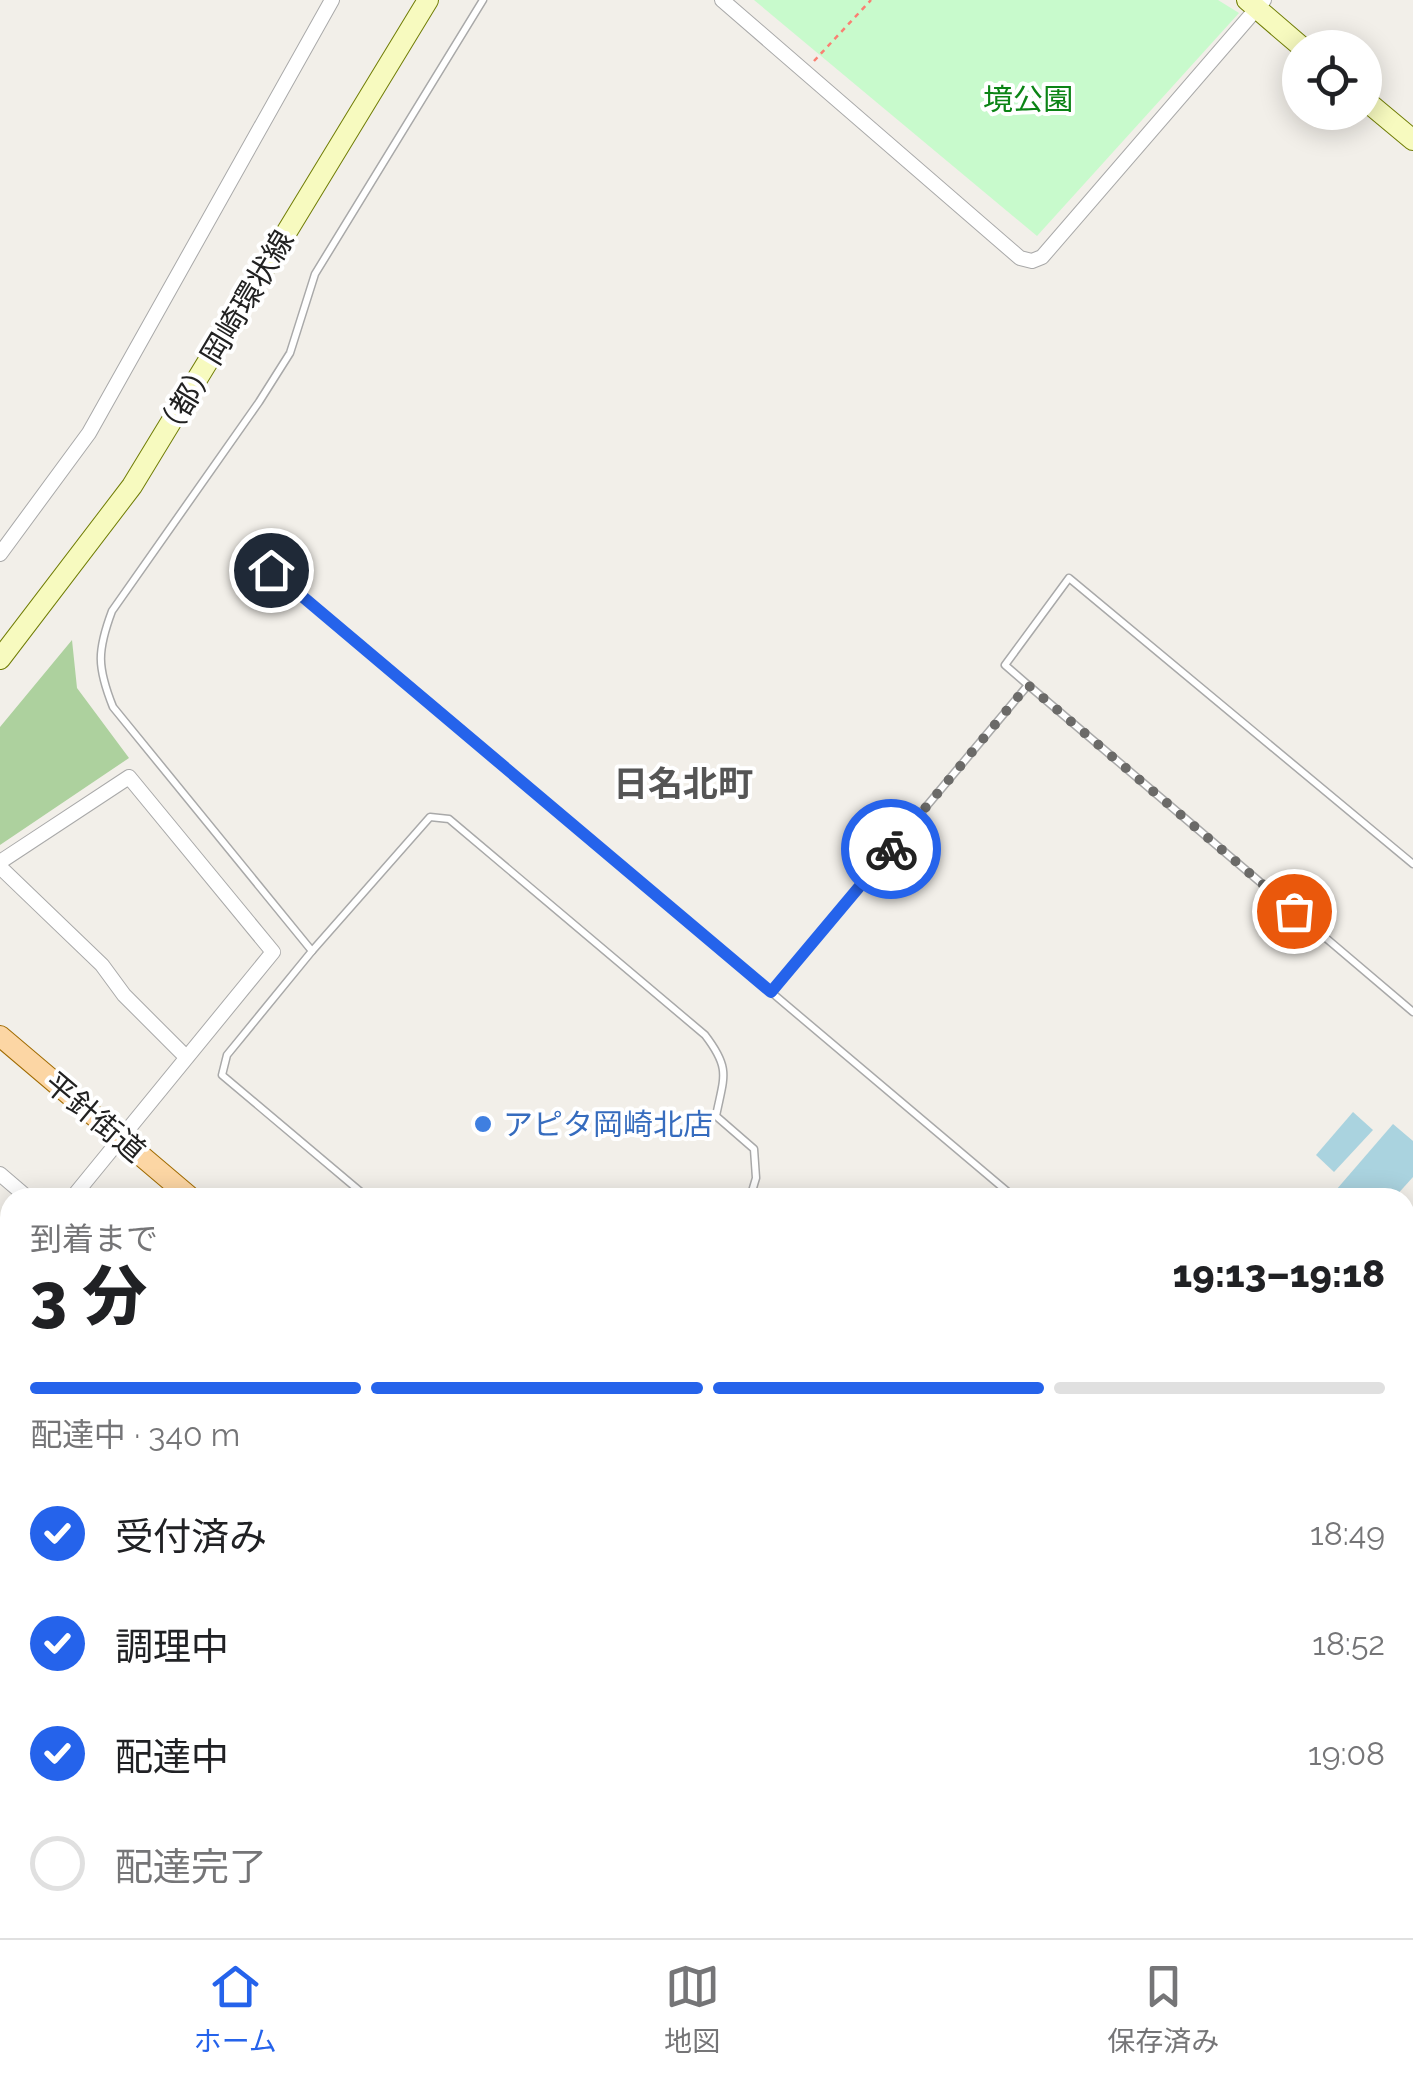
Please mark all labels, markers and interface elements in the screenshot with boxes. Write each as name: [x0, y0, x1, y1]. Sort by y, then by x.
map controls: [1282, 30, 1382, 130]
button: locate: [1282, 30, 1382, 130]
park label: 境公園: [983, 82, 1073, 117]
street label: （都）岡崎環状線: [147, 224, 301, 448]
pin: [229, 528, 314, 613]
icon: home: [244, 543, 299, 598]
district label: 日名北町: [613, 763, 753, 804]
courier: [841, 799, 941, 899]
icon: bike: [864, 822, 919, 877]
pin: [1252, 869, 1337, 954]
icon: bag: [1267, 884, 1322, 939]
street label: 平針街道: [38, 1065, 152, 1169]
place label: アピタ岡崎北店: [503, 1107, 713, 1142]
marker: アピタ岡崎北店: [472, 1113, 494, 1135]
text: 到着まで: [30, 1220, 158, 1257]
text: 19:13–19:18: [1173, 1251, 1385, 1296]
text: 3 分: [30, 1258, 147, 1334]
text: 配達中 · 340 m: [30, 1416, 240, 1453]
icon: check: [30, 1506, 85, 1561]
text: 受付済み: [115, 1514, 267, 1559]
text: 18:49: [1310, 1515, 1385, 1552]
icon: check: [30, 1616, 85, 1671]
text: 調理中: [115, 1624, 229, 1669]
text: 18:52: [1312, 1625, 1385, 1662]
icon: check: [30, 1726, 85, 1781]
text: 配達中: [115, 1734, 229, 1779]
text: 19:08: [1308, 1735, 1385, 1772]
text: 配達完了: [115, 1844, 267, 1889]
tab: ホーム: [194, 1959, 277, 2059]
tab: 地図: [664, 1959, 720, 2059]
tab: 保存済み: [1107, 1959, 1219, 2059]

